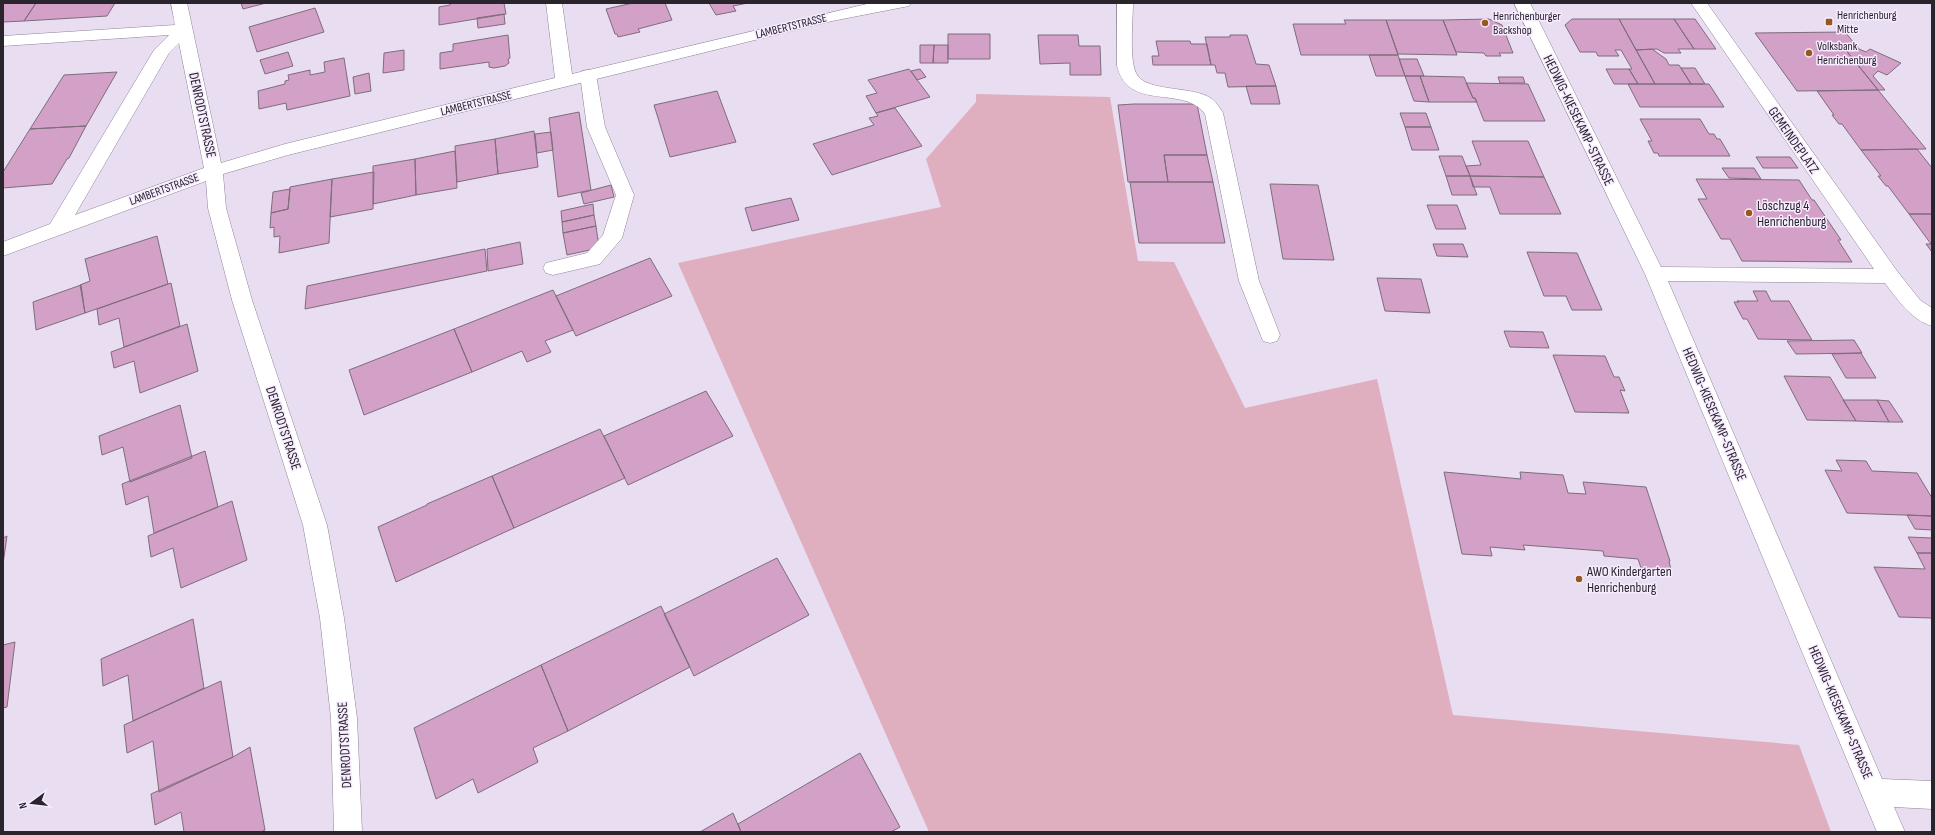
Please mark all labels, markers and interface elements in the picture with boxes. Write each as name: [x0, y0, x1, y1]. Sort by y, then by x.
place label: Henrichenburg Mitte: [1837, 8, 1897, 37]
place label: Henrichenburger Backshop: [1493, 9, 1561, 38]
street label: LAMBERTSTRASSE: [754, 10, 828, 43]
marker: Henrichenburg Mitte: [1824, 17, 1834, 27]
marker: Henrichenburger Backshop: [1480, 18, 1490, 28]
place label: Volksbank Henrichenburg: [1817, 39, 1877, 68]
marker: Volksbank Henrichenburg: [1804, 48, 1814, 58]
street label: HEDWIG-KIESEKAMP-STRASSE: [1539, 52, 1618, 189]
street label: DENRODTSTRASSE: [185, 71, 220, 160]
street label: LAMBERTSTRASSE: [439, 87, 513, 120]
street label: GEMEINDEPLATZ: [1764, 104, 1823, 177]
street label: LAMBERTSTRASSE: [127, 170, 201, 209]
place label: Löschzug 4 Henrichenburg: [1757, 197, 1827, 230]
marker: Löschzug 4 Henrichenburg: [1744, 208, 1754, 218]
street label: HEDWIG-KIESEKAMP-STRASSE: [1679, 345, 1750, 484]
street label: DENRODTSTRASSE: [262, 384, 305, 472]
place label: AWO Kindergarten Henrichenburg: [1586, 563, 1672, 596]
marker: AWO Kindergarten Henrichenburg: [1574, 574, 1584, 584]
street label: HEDWIG-KIESEKAMP-STRASSE: [1805, 643, 1876, 782]
street label: DENRODTSTRASSE: [334, 701, 355, 789]
north arrow: [12, 783, 52, 823]
text: N: [16, 801, 30, 810]

